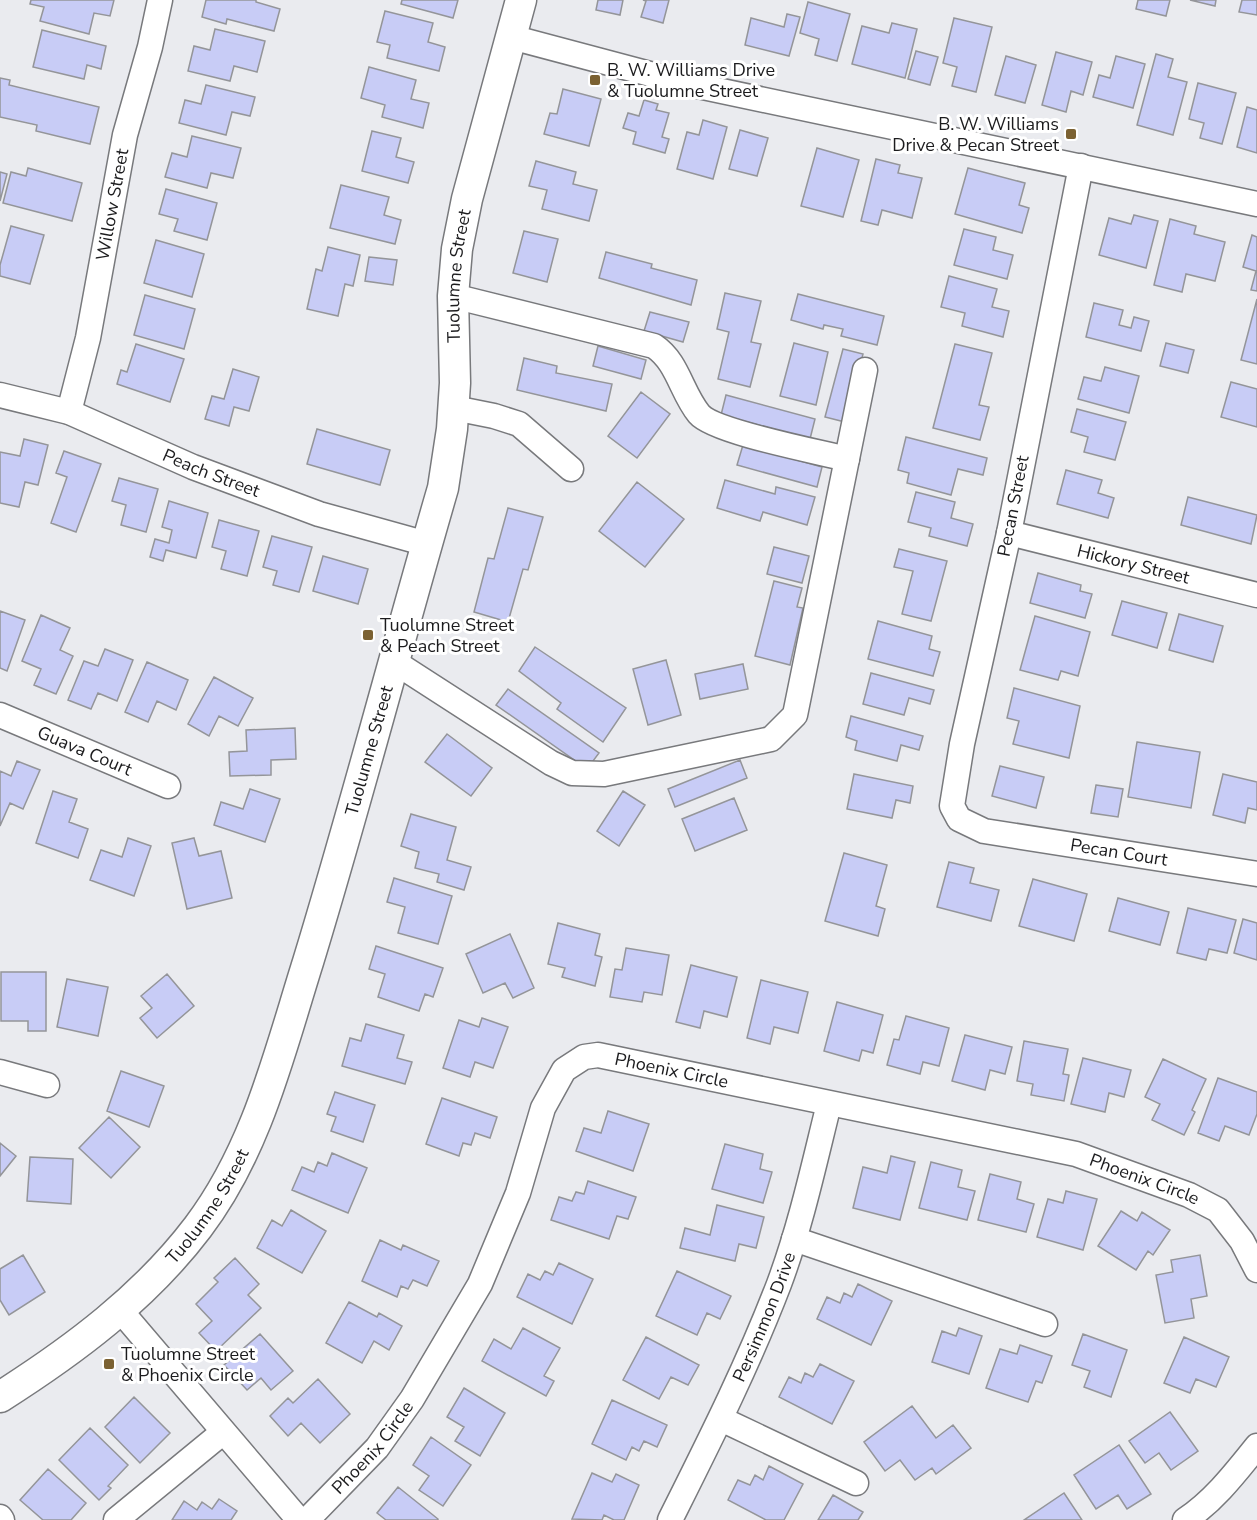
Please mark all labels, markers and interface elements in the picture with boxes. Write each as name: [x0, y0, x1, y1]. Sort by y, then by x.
place label: B. W. Williams Drive & Tuolumne Street: [607, 58, 775, 103]
marker: B. W. Williams Drive & Tuolumne Street: [588, 73, 602, 87]
place label: B. W. Williams Drive & Pecan Street: [892, 112, 1060, 157]
marker: B. W. Williams Drive & Pecan Street: [1064, 127, 1078, 141]
street label: Willow Street: [90, 146, 134, 263]
street label: Tuolumne Street: [441, 206, 477, 343]
street label: Peach Street: [159, 443, 264, 503]
street label: Pecan Street: [991, 453, 1035, 559]
street label: Hickory Street: [1074, 538, 1193, 590]
place label: Tuolumne Street & Peach Street: [380, 613, 515, 658]
marker: Tuolumne Street & Peach Street: [361, 628, 375, 642]
street label: Tuolumne Street: [340, 682, 399, 818]
street label: Guava Court: [34, 720, 136, 782]
street label: Pecan Court: [1069, 833, 1170, 872]
street label: Phoenix Circle: [613, 1047, 731, 1094]
street label: Tuolumne Street: [161, 1144, 255, 1269]
street label: Phoenix Circle: [1086, 1148, 1204, 1211]
street label: Persimmon Drive: [727, 1249, 801, 1386]
place label: Tuolumne Street & Phoenix Circle: [121, 1342, 256, 1387]
marker: Tuolumne Street & Phoenix Circle: [102, 1357, 116, 1371]
street label: Phoenix Circle: [326, 1396, 419, 1500]

